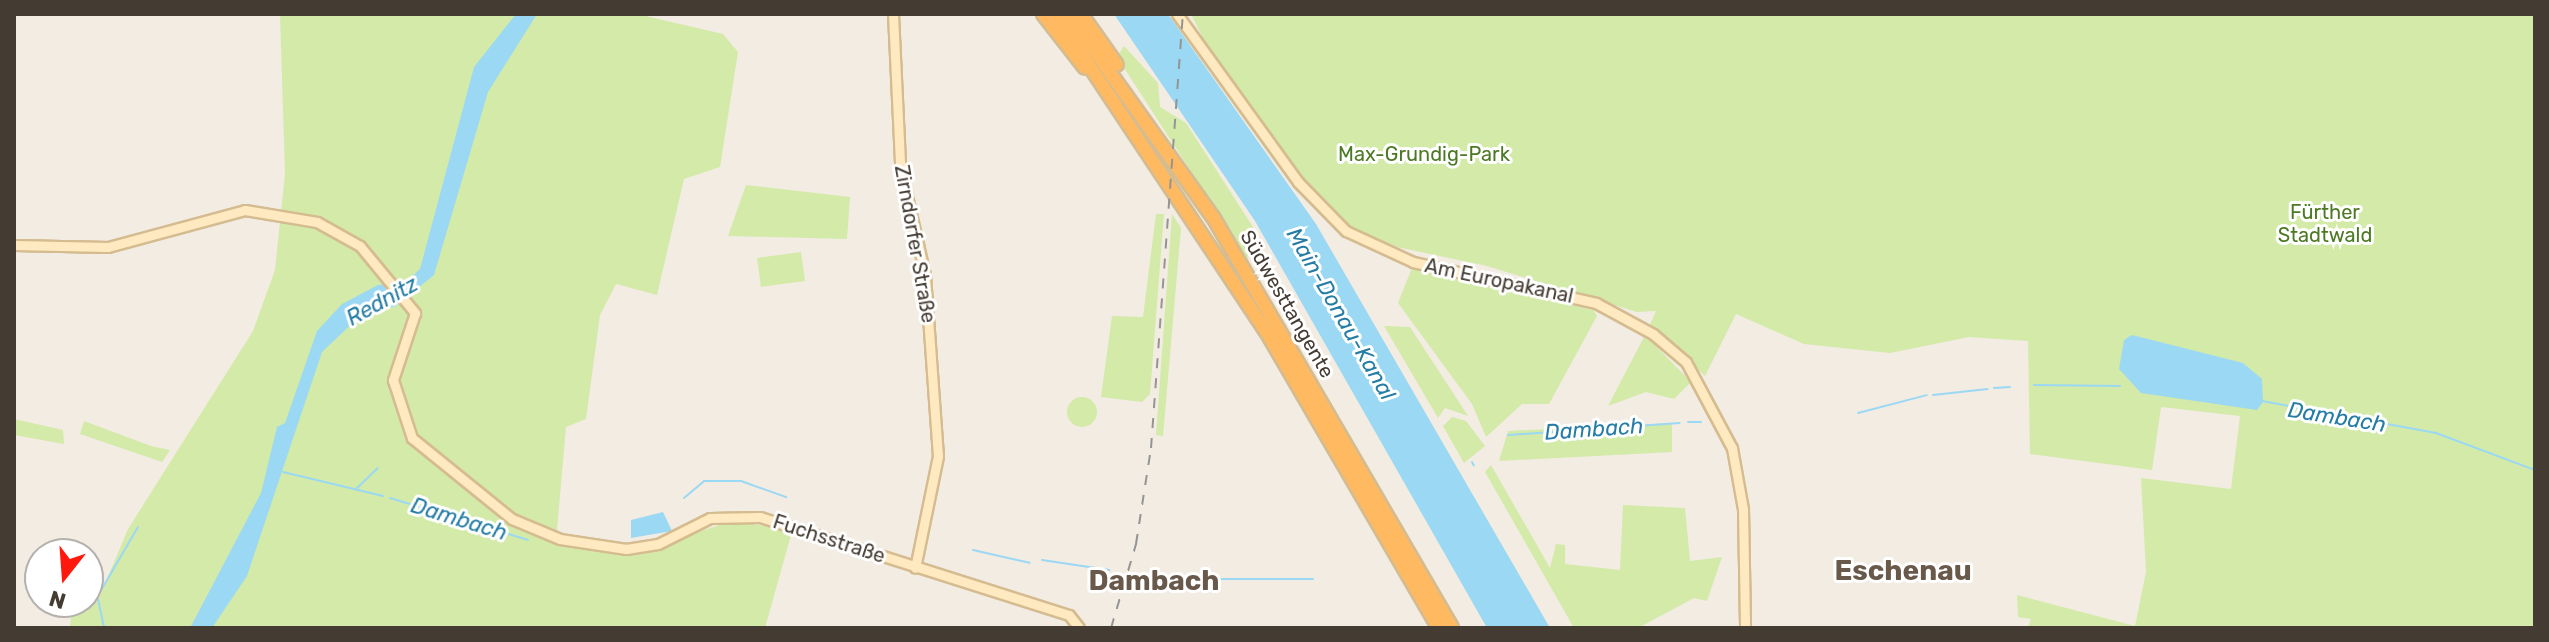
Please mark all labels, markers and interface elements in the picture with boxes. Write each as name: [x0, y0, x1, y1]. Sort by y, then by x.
park label: Max-Grundig-Park: [1338, 142, 1510, 166]
street label: Zirndorfer Straße: [889, 163, 941, 325]
park label: Fürther Stadtwald: [2278, 201, 2372, 248]
water label: Main-Donau-Kanal: [1281, 223, 1401, 405]
street label: Südwesttangente: [1235, 226, 1339, 382]
street label: Am Europakanal: [1423, 254, 1575, 308]
water label: Rednitz: [342, 271, 422, 331]
water label: Dambach: [2286, 396, 2388, 438]
water label: Dambach: [1544, 412, 1644, 446]
water label: Dambach: [408, 492, 510, 546]
street label: Fuchsstraße: [770, 510, 888, 568]
north arrow: [24, 538, 104, 618]
district label: Eschenau: [1834, 554, 1972, 588]
district label: Dambach: [1088, 564, 1220, 598]
text: N: [46, 584, 69, 615]

